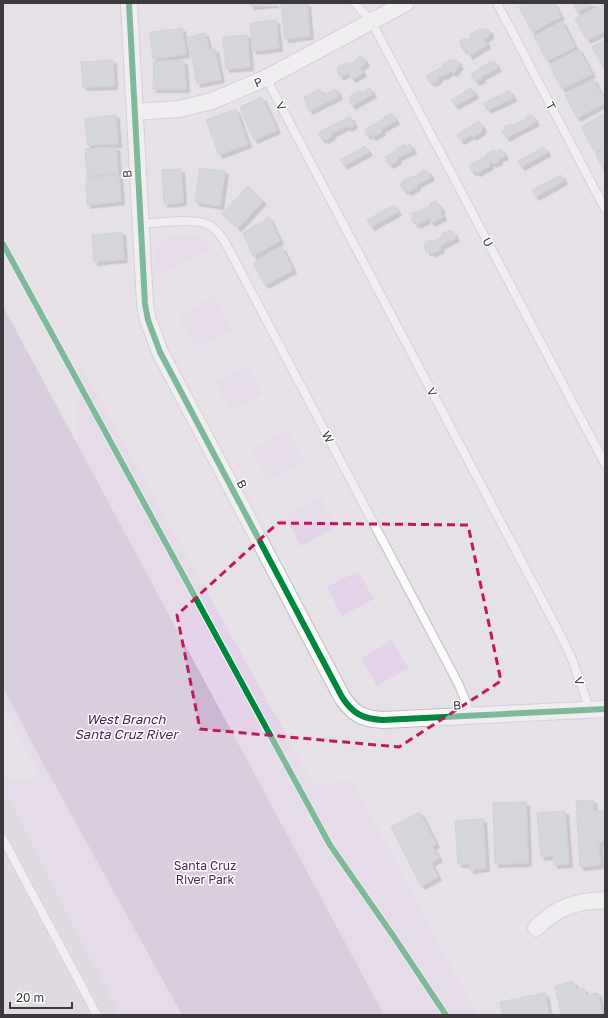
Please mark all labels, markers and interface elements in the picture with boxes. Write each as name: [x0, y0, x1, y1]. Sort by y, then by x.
street label: P: [251, 74, 265, 90]
street label: V: [272, 99, 290, 113]
street label: T: [543, 99, 560, 113]
street label: B: [119, 170, 135, 178]
street label: U: [479, 235, 497, 249]
street label: V: [423, 385, 441, 399]
street label: W: [319, 428, 338, 446]
street label: B: [233, 477, 251, 491]
street label: V: [571, 675, 587, 687]
street label: B: [453, 697, 461, 713]
water label: West Branch Santa Cruz River: [75, 711, 179, 742]
park label: Santa Cruz River Park: [174, 858, 236, 887]
scale bar: [10, 984, 72, 1010]
text: 20 m: [16, 990, 44, 1005]

